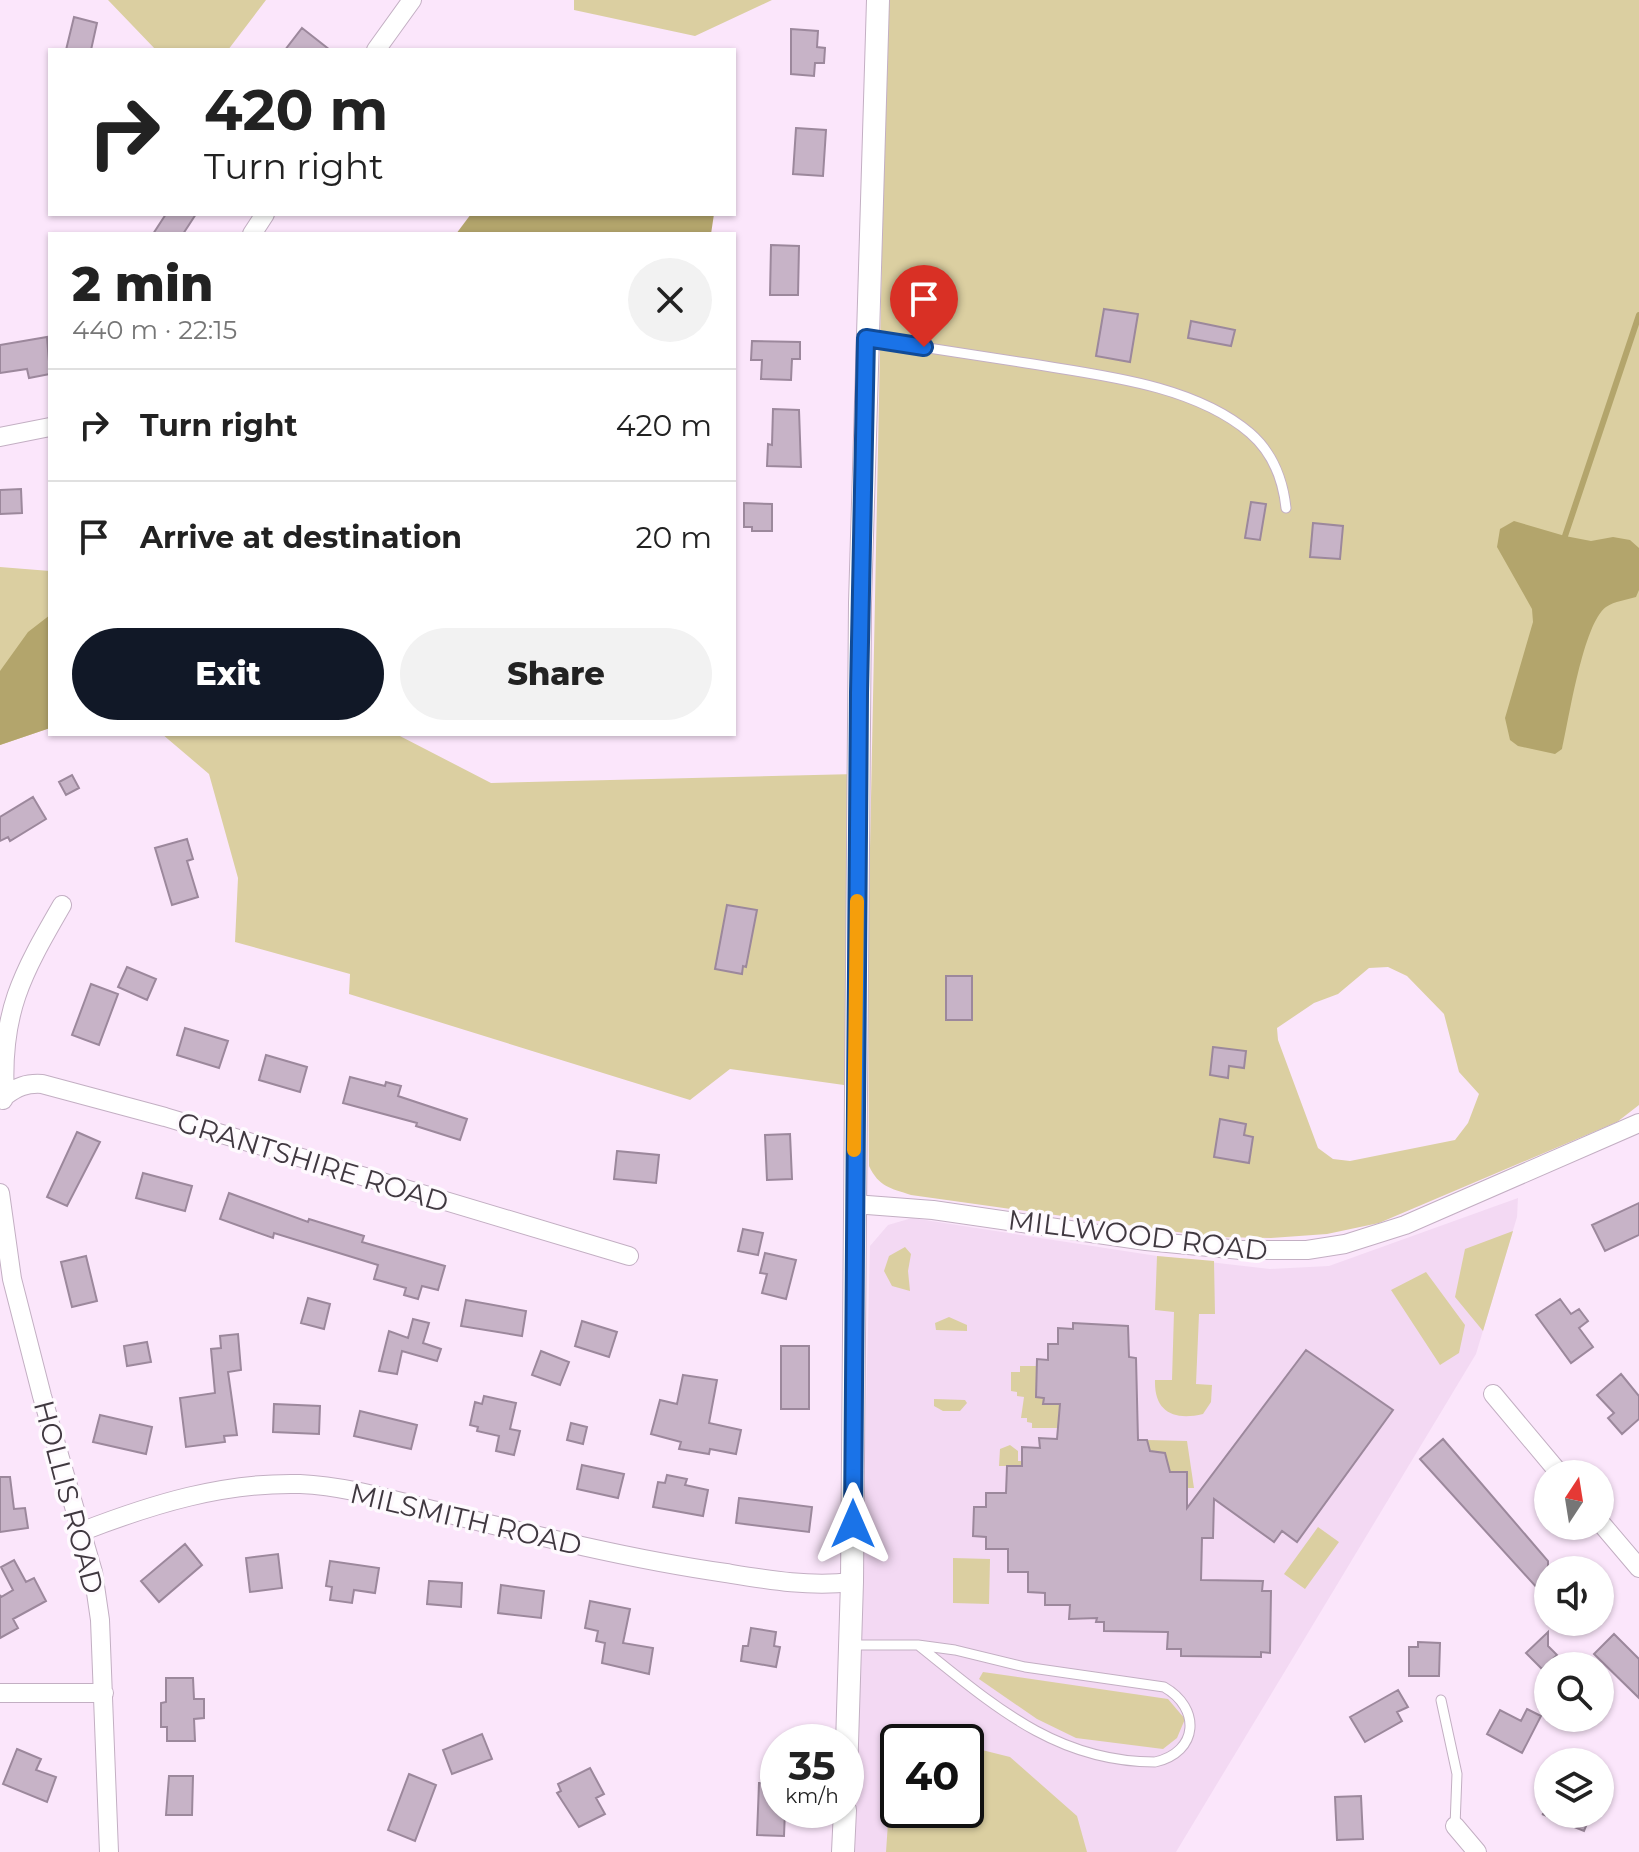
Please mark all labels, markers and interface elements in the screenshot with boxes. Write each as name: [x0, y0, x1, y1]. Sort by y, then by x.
text: 420 m: [204, 76, 388, 144]
icon: right: [72, 80, 176, 184]
text: Turn right: [204, 144, 384, 188]
text: 2 min: [72, 255, 213, 313]
button: close: [628, 258, 712, 342]
pin: [890, 265, 958, 347]
icon: arrive: [902, 277, 946, 321]
text: 440 m · 22:15: [72, 314, 237, 346]
icon: right: [72, 403, 116, 447]
text: Turn right: [140, 407, 297, 444]
text: 420 m: [616, 407, 712, 444]
icon: arrive: [72, 515, 116, 559]
text: Arrive at destination: [140, 519, 462, 556]
text: 20 m: [635, 519, 712, 556]
button: Exit: [72, 628, 384, 720]
button: Share: [400, 628, 712, 720]
street label: GRANTSHIRE ROAD: [173, 1105, 453, 1219]
street label: MILLWOOD ROAD: [1006, 1202, 1270, 1268]
street label: HOLLIS ROAD: [27, 1397, 111, 1597]
north arrow: [1534, 1460, 1614, 1540]
map controls: [1534, 1460, 1614, 1828]
street label: MILSMITH ROAD: [347, 1476, 585, 1562]
position arrow: [811, 1482, 895, 1566]
button: sound: [1534, 1556, 1614, 1636]
button: search: [1534, 1652, 1614, 1732]
speed limit sign: 40: [880, 1724, 984, 1828]
text: 35: [788, 1741, 836, 1790]
button: layers: [1534, 1748, 1614, 1828]
text: km/h: [785, 1784, 839, 1808]

